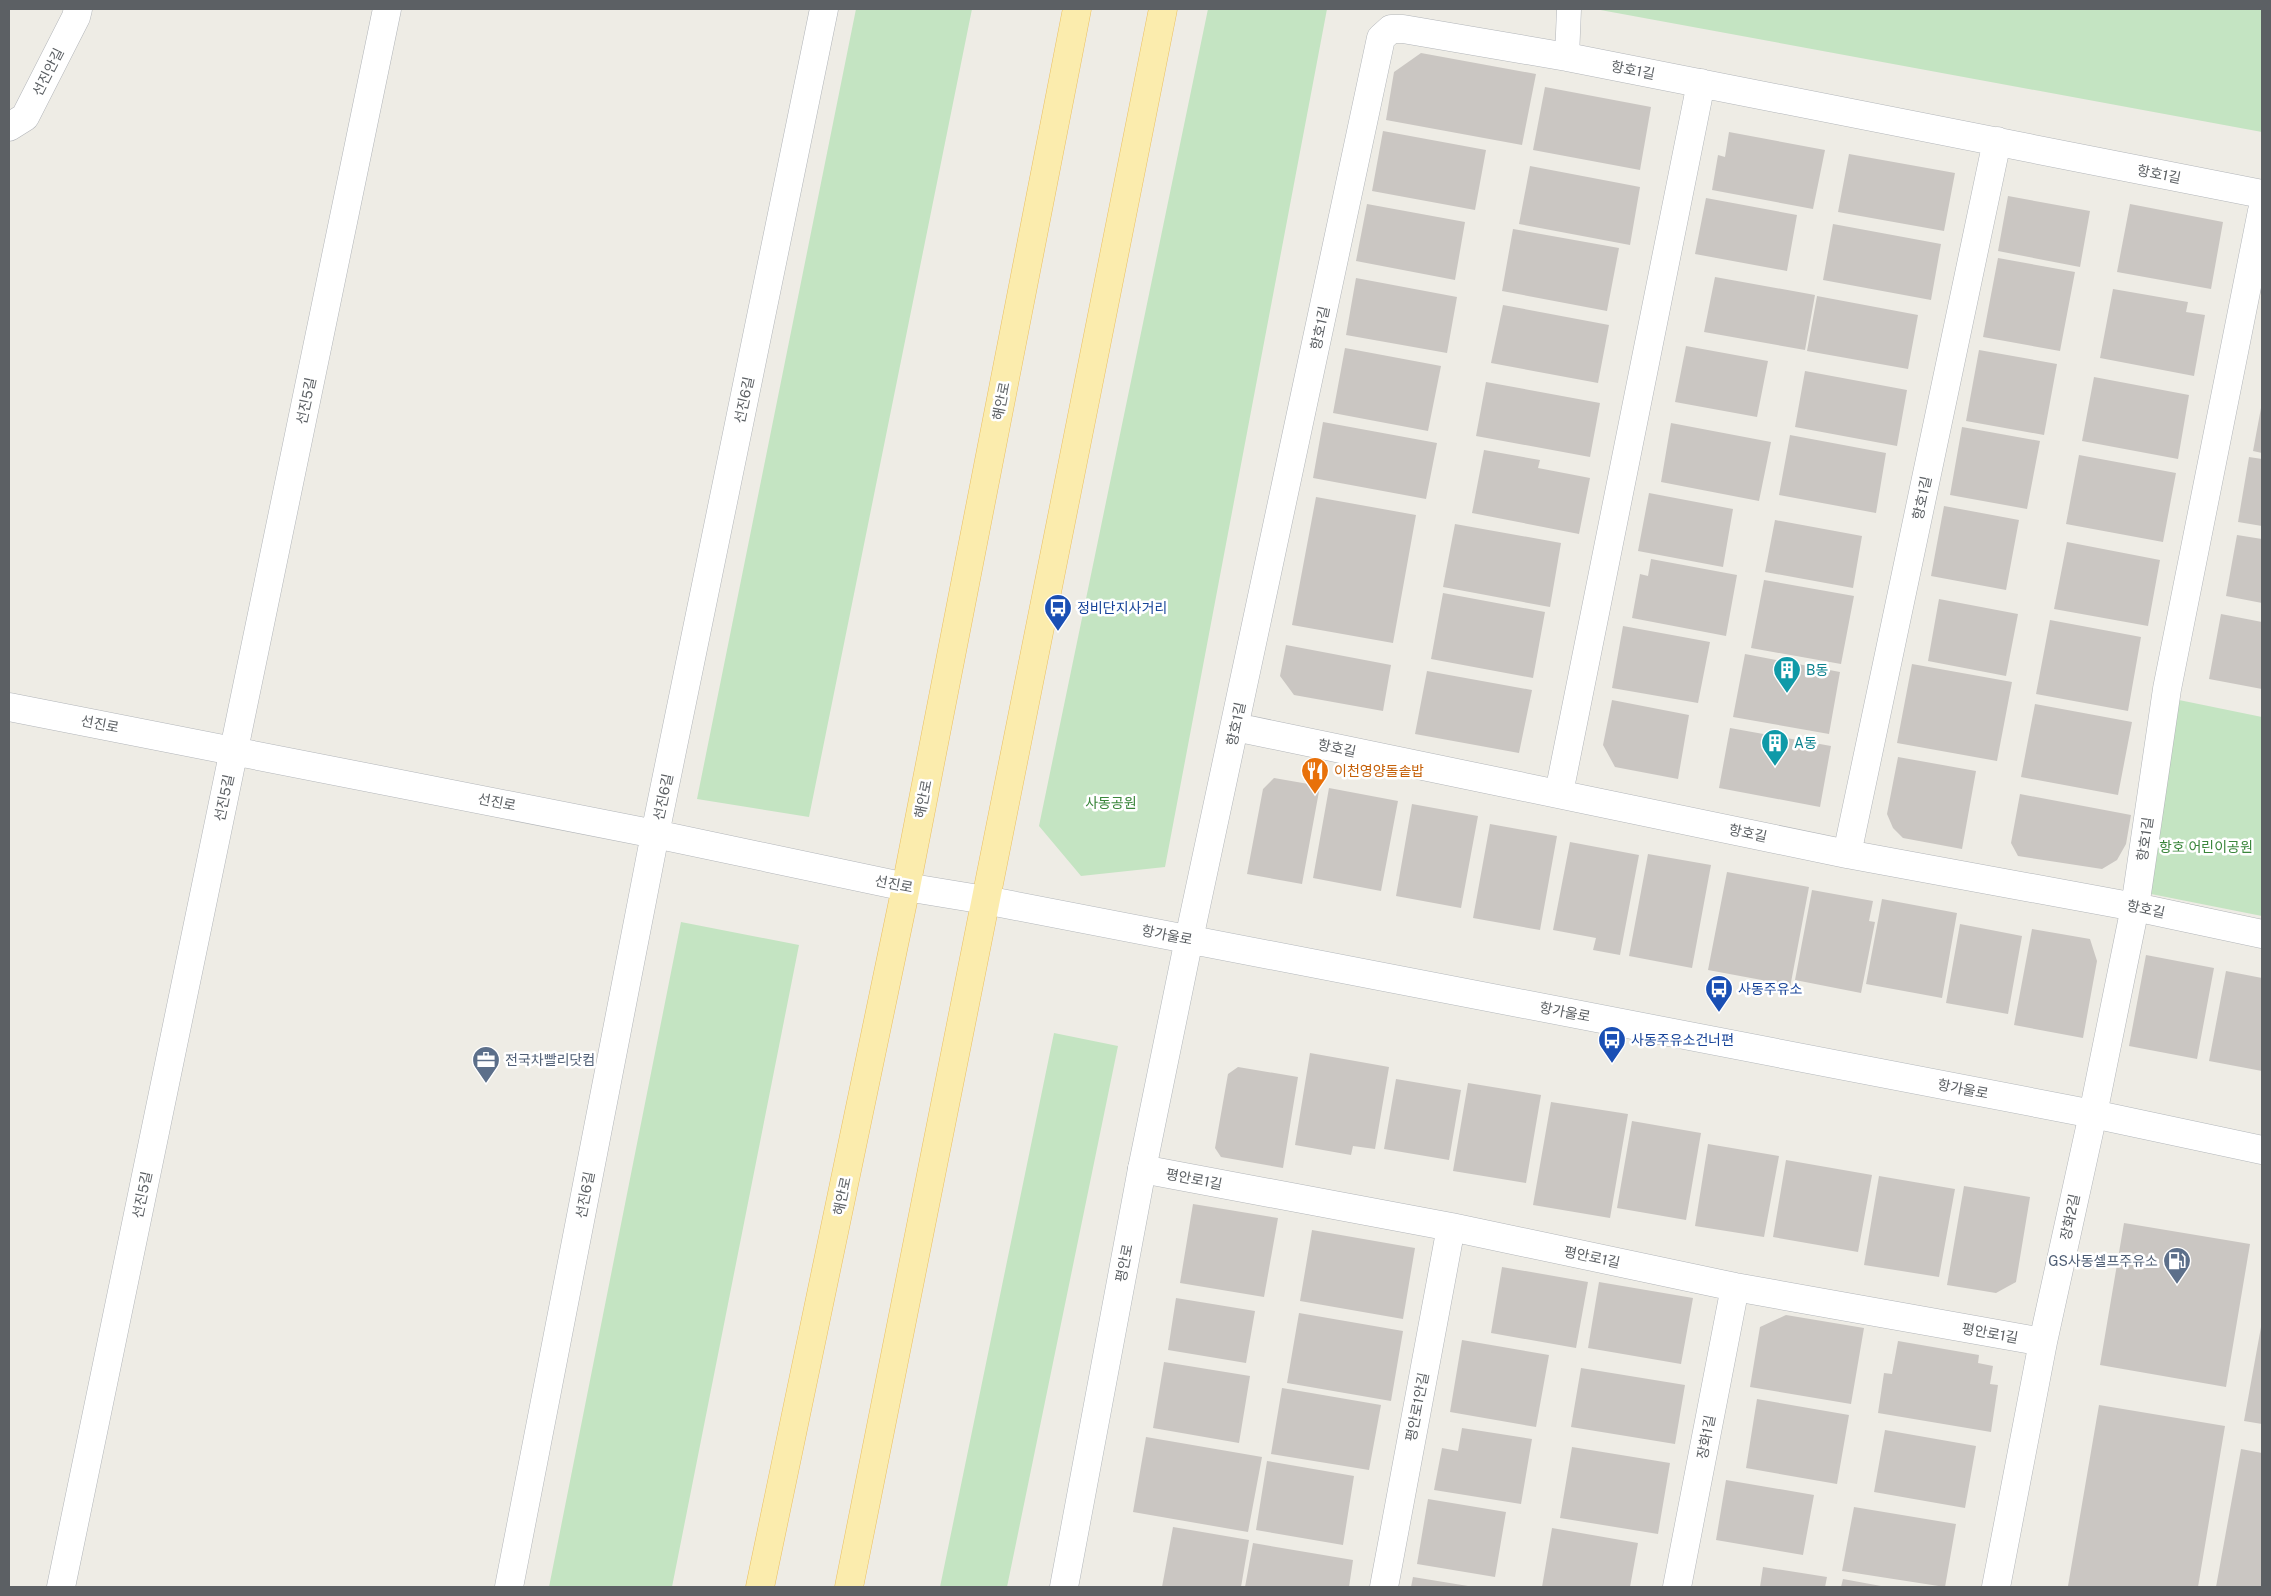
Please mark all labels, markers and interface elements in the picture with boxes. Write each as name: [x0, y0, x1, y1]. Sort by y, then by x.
street label: 선진안길: [29, 45, 67, 99]
street label: 항호1길: [1610, 58, 1656, 82]
street label: 항호1길: [2136, 162, 2182, 186]
street label: 항호1길: [1308, 305, 1332, 351]
street label: 선진6길: [731, 375, 757, 425]
street label: 선진5길: [293, 376, 319, 426]
street label: 해안로: [989, 380, 1013, 421]
street label: 항호1길: [1910, 475, 1934, 521]
bus stop icon: 정비단지사거리: [1043, 593, 1073, 632]
place label: 정비단지사거리: [1077, 600, 1167, 616]
building icon: B동: [1772, 655, 1802, 694]
place label: B동: [1806, 662, 1828, 678]
street label: 항호1길: [1224, 701, 1248, 747]
street label: 선진로: [80, 712, 121, 736]
building icon: A동: [1760, 728, 1790, 767]
place label: A동: [1794, 735, 1817, 751]
street label: 항호길: [1316, 736, 1358, 760]
restaurant icon: 이천영양돌솥밥: [1300, 756, 1330, 795]
place label: 이천영양돌솥밥: [1334, 763, 1424, 779]
street label: 선진6길: [650, 772, 676, 822]
street label: 선진5길: [211, 773, 237, 823]
street label: 해안로: [911, 778, 935, 819]
street label: 선진로: [477, 790, 518, 814]
park label: 사동공원: [1085, 795, 1137, 811]
street label: 항호1길: [2134, 816, 2156, 862]
street label: 항호길: [1727, 821, 1769, 845]
park label: 항호 어린이공원: [2159, 839, 2253, 855]
street label: 선진로: [874, 872, 915, 896]
street label: 항호길: [2125, 897, 2167, 921]
street label: 항가울로: [1140, 922, 1194, 948]
bus stop icon: 사동주유소: [1704, 974, 1734, 1013]
place label: 사동주유소: [1738, 981, 1803, 997]
street label: 항가울로: [1538, 999, 1592, 1025]
bus stop icon: 사동주유소건너편: [1597, 1025, 1627, 1064]
place label: 사동주유소건너편: [1631, 1032, 1734, 1048]
office icon: 전국차빨리닷컴: [471, 1045, 501, 1084]
place label: 전국차빨리닷컴: [505, 1052, 595, 1068]
street label: 항가울로: [1936, 1076, 1990, 1102]
street label: 평안로1길: [1164, 1166, 1224, 1192]
street label: 선진5길: [129, 1170, 155, 1220]
street label: 선진6길: [573, 1170, 597, 1220]
street label: 해안로: [830, 1175, 854, 1217]
street label: 장화2길: [2057, 1192, 2083, 1242]
street label: 평안로: [1112, 1242, 1136, 1283]
street label: 평안로1길: [1562, 1243, 1622, 1271]
fuel station icon: GS사동셀프주유소: [2162, 1246, 2192, 1285]
place label: GS사동셀프주유소: [2048, 1253, 2158, 1269]
street label: 평안로1길: [1960, 1320, 2020, 1346]
street label: 평안로1안길: [1402, 1371, 1432, 1443]
street label: 장화1길: [1694, 1414, 1718, 1460]

